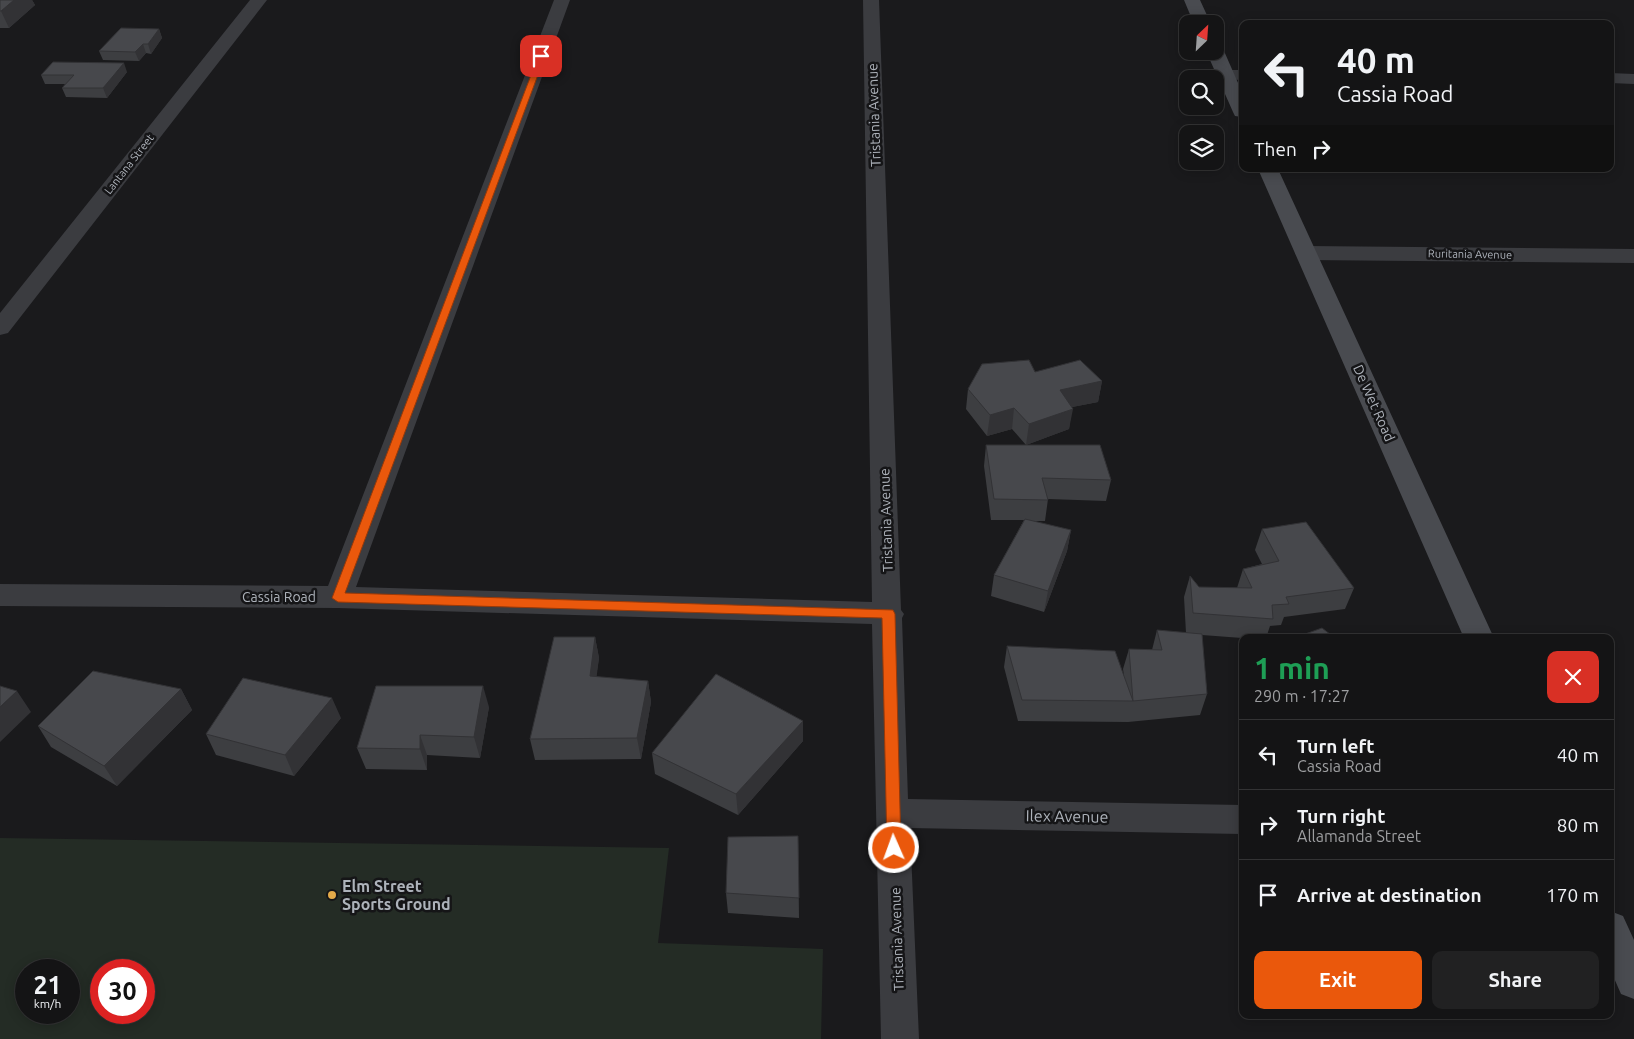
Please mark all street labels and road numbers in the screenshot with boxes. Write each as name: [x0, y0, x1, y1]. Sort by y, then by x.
street label: Tristania Avenue: [864, 63, 884, 167]
street label: Lantana Street: [102, 131, 157, 196]
street label: Ruritania Avenue: [1428, 247, 1512, 261]
street label: De Wet Road: [1350, 362, 1398, 444]
street label: Tristania Avenue: [876, 468, 896, 572]
street label: Cassia Road: [242, 589, 316, 605]
street label: Ilex Avenue: [1025, 806, 1109, 826]
street label: Tristania Avenue: [887, 887, 907, 991]

